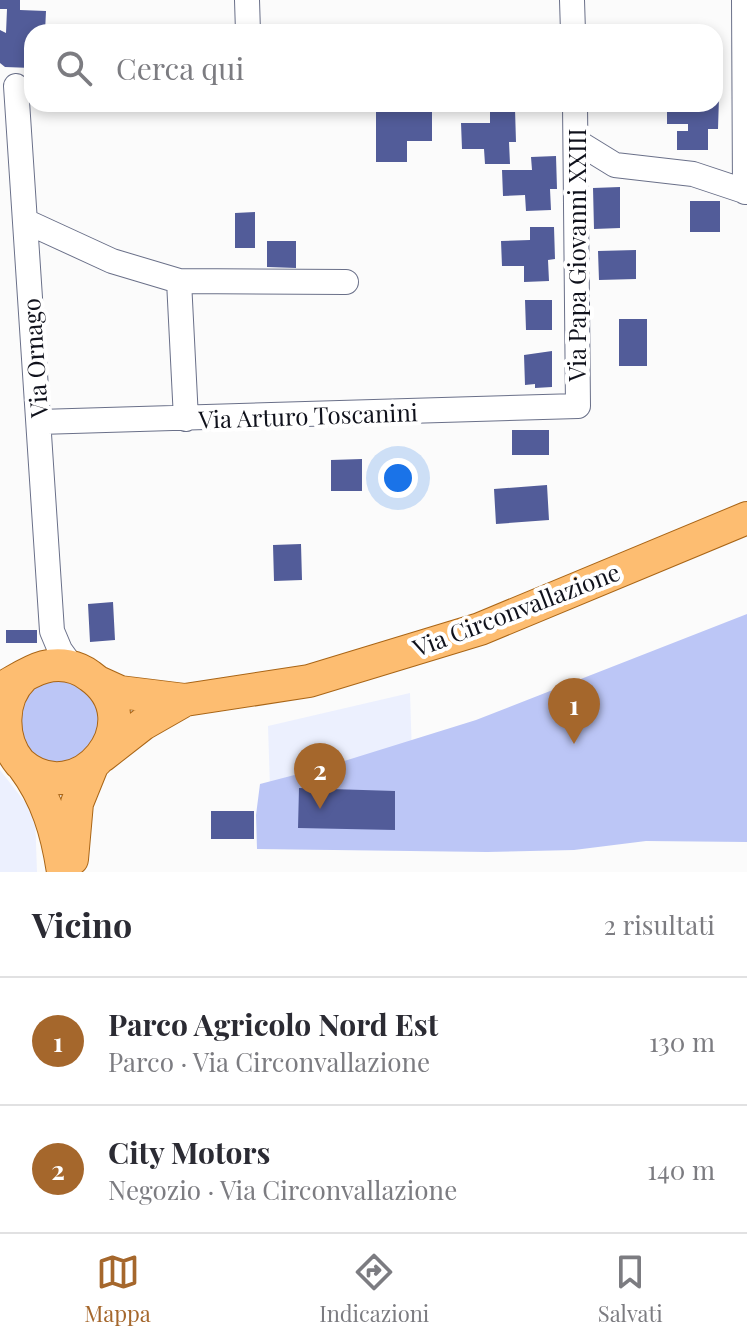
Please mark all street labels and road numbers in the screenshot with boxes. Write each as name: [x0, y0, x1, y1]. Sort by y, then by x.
street label: Via Papa Giovanni XXIII: [560, 128, 592, 383]
street label: Via Ornago: [14, 297, 54, 420]
street label: Via Arturo Toscanini: [197, 395, 418, 435]
street label: Via Circonvallazione: [407, 555, 624, 664]

